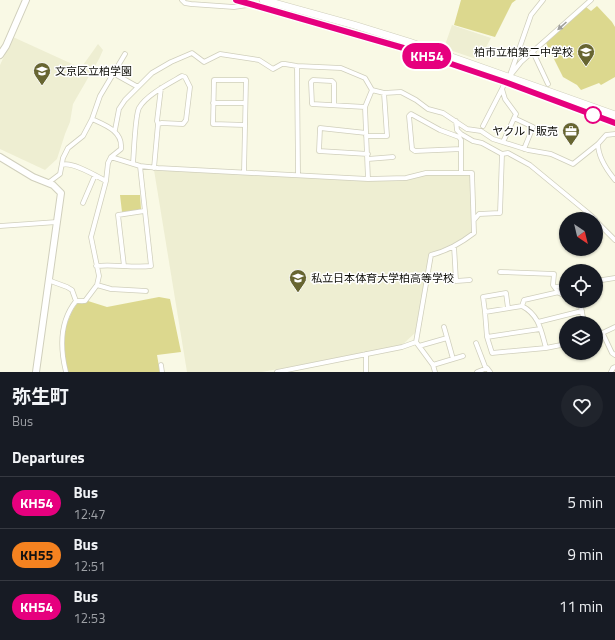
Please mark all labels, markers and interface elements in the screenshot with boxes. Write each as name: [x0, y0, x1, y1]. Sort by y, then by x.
one-way arrow: [557, 22, 567, 31]
school or university icon: 柏市立柏第二中学校: [576, 42, 596, 67]
line badge: KH54: [399, 43, 455, 69]
place label: 柏市立柏第二中学校: [474, 44, 573, 60]
text: KH54: [410, 45, 444, 66]
school or university icon: 文京区立柏学園: [32, 61, 52, 86]
place label: 文京区立柏学園: [55, 63, 132, 79]
unlabelled marker: [584, 106, 602, 124]
office icon: ヤクルト販売: [561, 121, 581, 146]
place label: ヤクルト販売: [492, 123, 558, 139]
north arrow: [559, 212, 603, 256]
map controls: [559, 212, 603, 360]
button: locate: [559, 264, 603, 308]
school or university icon: 私立日本体育大学柏高等学校: [288, 268, 308, 293]
place label: 私立日本体育大学柏高等学校: [311, 270, 454, 286]
button: layers: [559, 316, 603, 360]
text: 弥生町: [12, 381, 69, 410]
button: heart: [561, 385, 603, 427]
text: Bus: [12, 411, 33, 431]
text: Departures: [12, 446, 85, 469]
text: Bus: [73, 481, 98, 504]
text: 5 min: [567, 491, 603, 514]
text: KH54: [20, 492, 53, 513]
text: 12:47: [73, 504, 105, 524]
text: Bus: [73, 533, 98, 556]
text: 9 min: [567, 543, 603, 566]
text: KH55: [20, 544, 53, 565]
text: 12:51: [73, 556, 105, 576]
text: Bus: [73, 585, 98, 608]
text: 11 min: [559, 595, 603, 618]
text: KH54: [20, 596, 53, 617]
text: 12:53: [73, 608, 105, 628]

